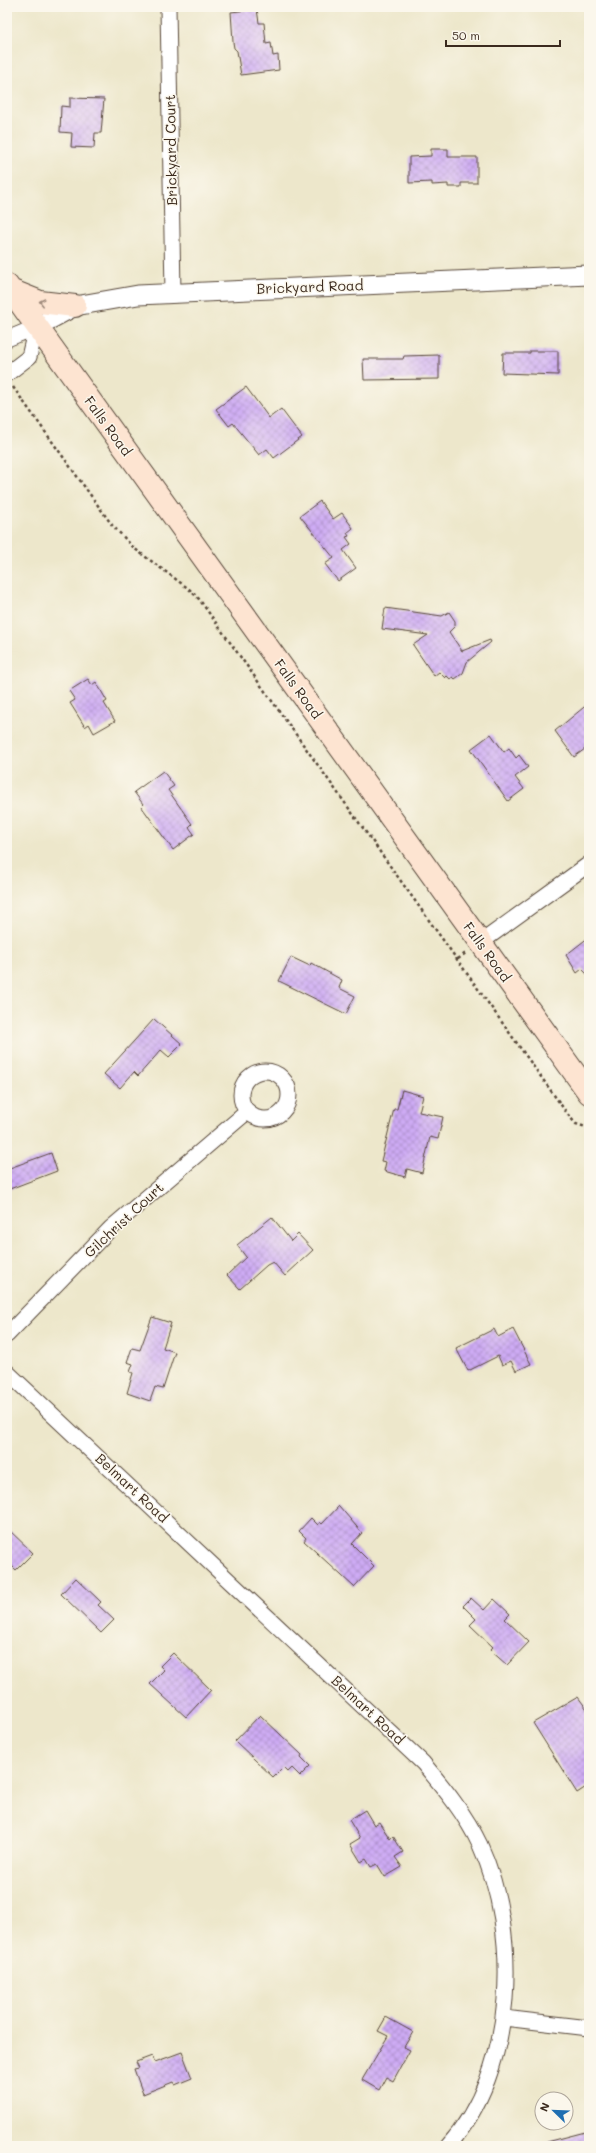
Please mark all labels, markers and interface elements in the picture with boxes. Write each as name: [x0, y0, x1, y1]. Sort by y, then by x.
scale bar: [446, 22, 560, 48]
text: 50 m: [452, 27, 480, 43]
street label: Brickyard Court: [160, 94, 181, 206]
street label: Brickyard Road: [256, 275, 364, 298]
one-way arrow: [39, 298, 45, 306]
street label: Falls Road: [80, 392, 137, 460]
street label: Falls Road: [270, 655, 327, 723]
street label: Falls Road: [459, 918, 516, 986]
street label: Gilchrist Court: [80, 1178, 168, 1261]
street label: Belmart Road: [92, 1449, 173, 1526]
street label: Belmart Road: [328, 1671, 409, 1748]
north arrow: [534, 2091, 574, 2131]
text: N: [536, 2100, 553, 2114]

